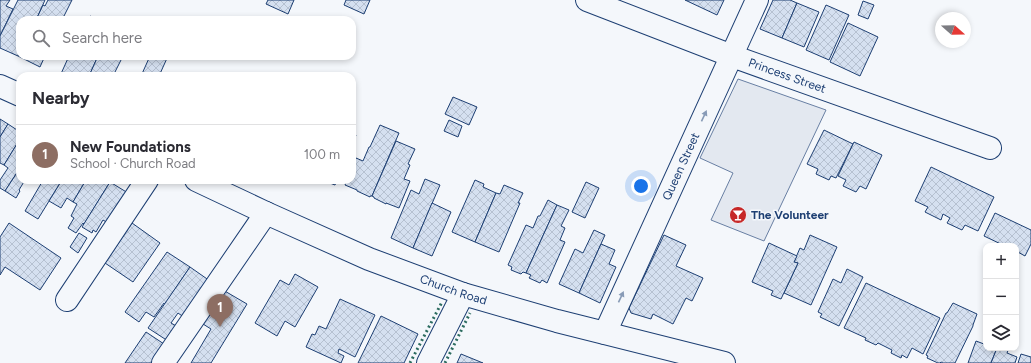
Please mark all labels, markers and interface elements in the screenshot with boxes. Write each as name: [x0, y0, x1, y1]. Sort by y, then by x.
north arrow: [935, 12, 971, 48]
search box: [16, 16, 356, 60]
icon: search: [30, 27, 52, 49]
text: Search here: [62, 29, 142, 47]
street label: Princess Street: [746, 55, 828, 96]
text: Nearby: [32, 88, 90, 108]
one-way arrow: [701, 110, 707, 121]
street label: Queen Street: [660, 130, 703, 202]
text: New Foundations: [70, 138, 191, 156]
text: 1: [42, 147, 48, 162]
text: 100 m: [304, 147, 340, 162]
text: School · Church Road: [70, 156, 196, 171]
your location: [631, 176, 651, 196]
bar icon: The Volunteer: [728, 205, 748, 225]
place label: The Volunteer: [751, 208, 829, 222]
map controls: [983, 243, 1019, 351]
button: +: [983, 243, 1019, 279]
street label: Church Road: [418, 272, 488, 307]
button: −: [983, 279, 1019, 315]
one-way arrow: [618, 292, 624, 303]
pin: 1: [207, 294, 233, 327]
button: layers: [983, 315, 1019, 351]

